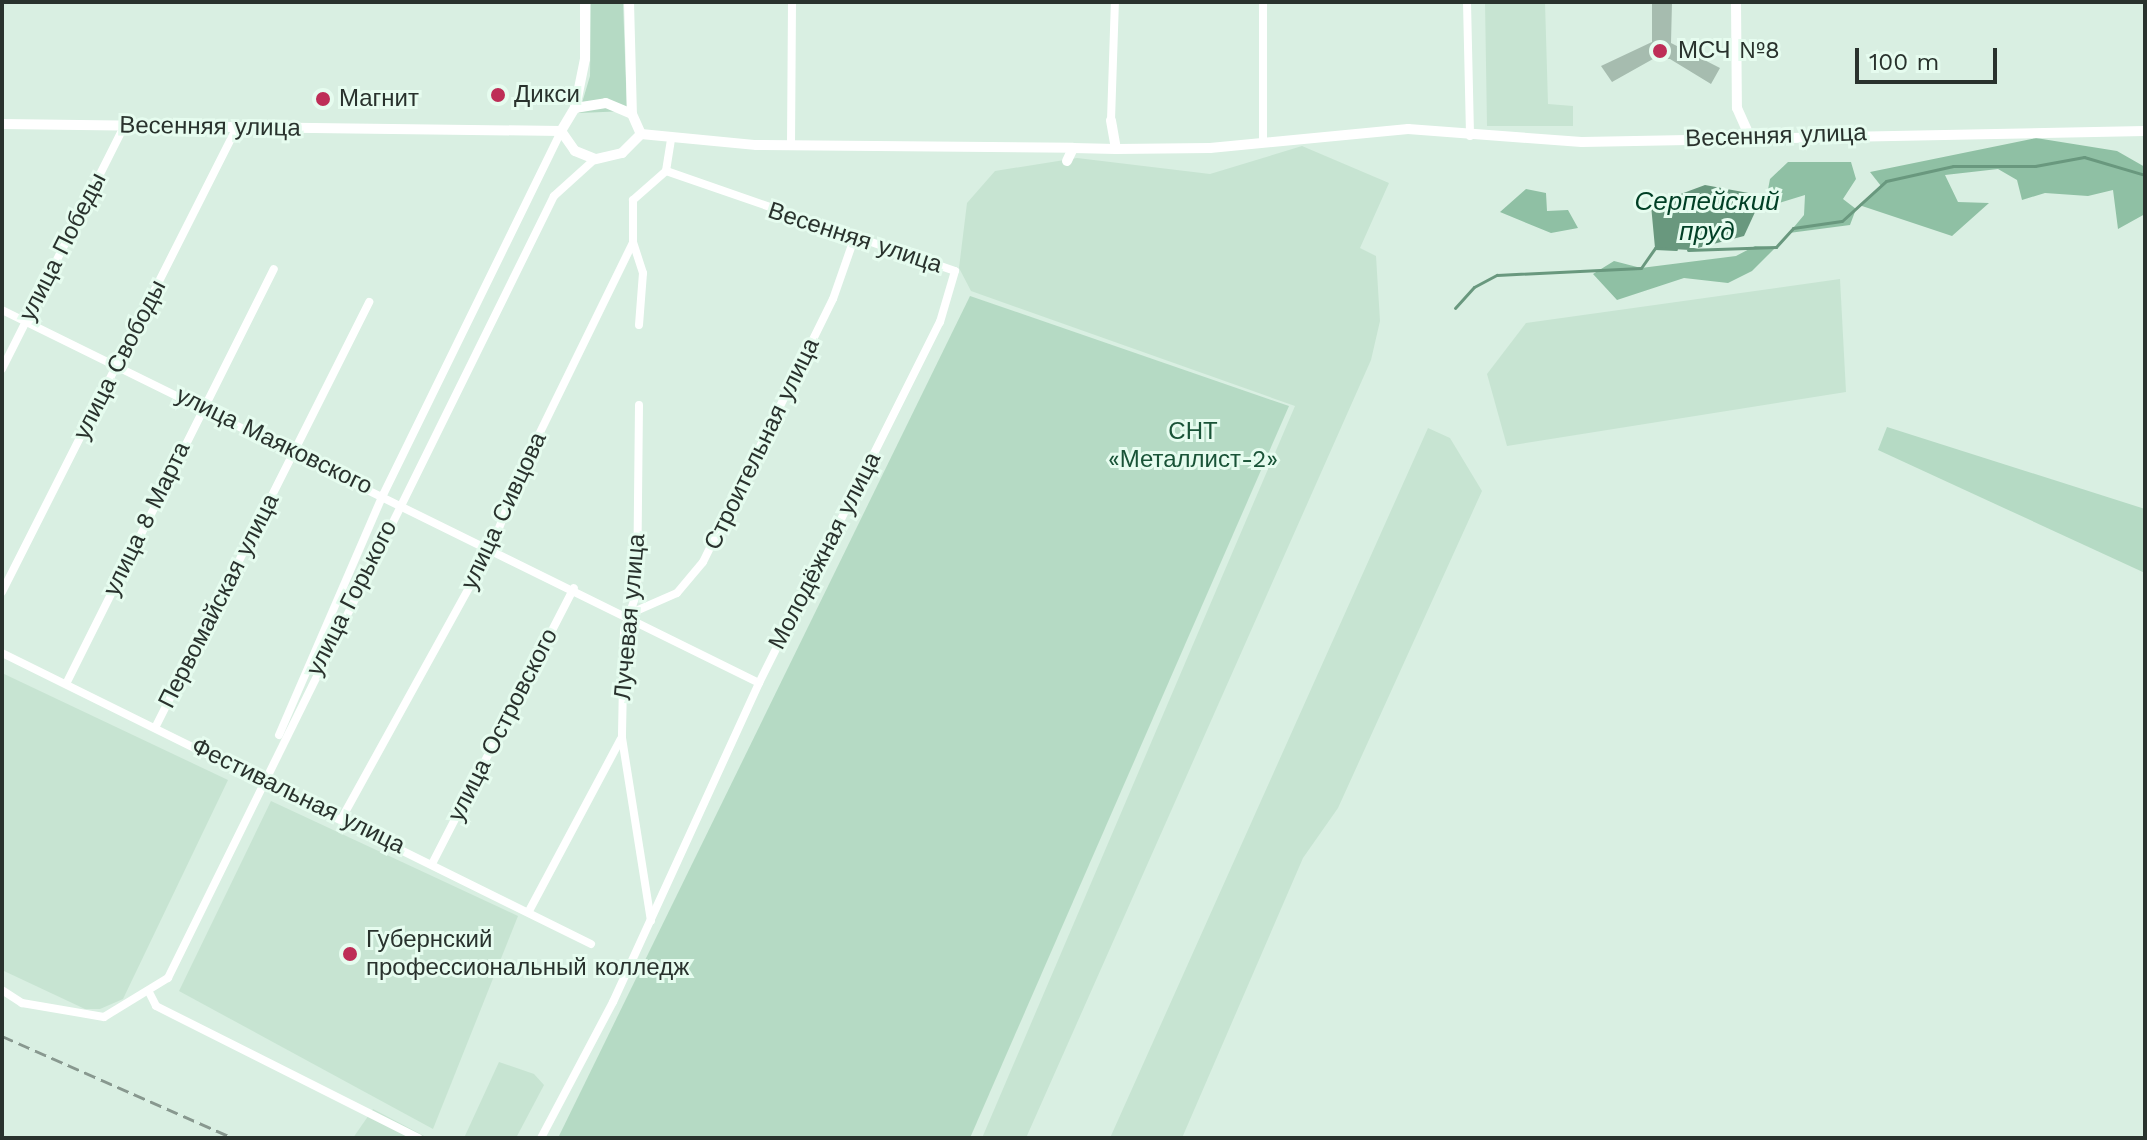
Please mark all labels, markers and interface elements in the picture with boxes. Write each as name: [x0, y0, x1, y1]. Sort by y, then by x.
scale bar: [1859, 32, 2001, 82]
place label: МСЧ №8: [1678, 37, 1780, 65]
marker: МСЧ №8: [1649, 40, 1671, 62]
text: 100 m: [1869, 48, 1939, 76]
place label: Дикси: [514, 81, 580, 109]
place label: Магнит: [339, 85, 419, 113]
marker: Дикси: [489, 86, 507, 104]
marker: Магнит: [314, 90, 332, 108]
street label: Весенняя улица: [119, 111, 301, 143]
street label: Весенняя улица: [1685, 118, 1867, 154]
street label: улица Победы: [13, 168, 113, 326]
water label: Серпейский пруд: [1634, 186, 1780, 248]
street label: Весенняя улица: [764, 196, 946, 280]
street label: улица Свободы: [67, 275, 173, 445]
street label: Строительная улица: [698, 333, 826, 555]
street label: улица Маяковского: [171, 381, 377, 501]
park label: СНТ «Металлист-2»: [1108, 418, 1278, 474]
street label: улица Сивцова: [455, 428, 553, 594]
street label: улица 8 Марта: [97, 437, 197, 601]
street label: Молодёжная улица: [763, 448, 887, 654]
street label: Первомайская улица: [152, 489, 286, 713]
street label: улица Горького: [300, 516, 404, 680]
street label: Лучевая улица: [608, 533, 652, 701]
street label: улица Островского: [442, 624, 564, 826]
street label: Фестивальная улица: [186, 732, 410, 860]
place label: Губернский профессиональный колледж: [366, 926, 689, 982]
marker: Губернский профессиональный колледж: [341, 945, 359, 963]

